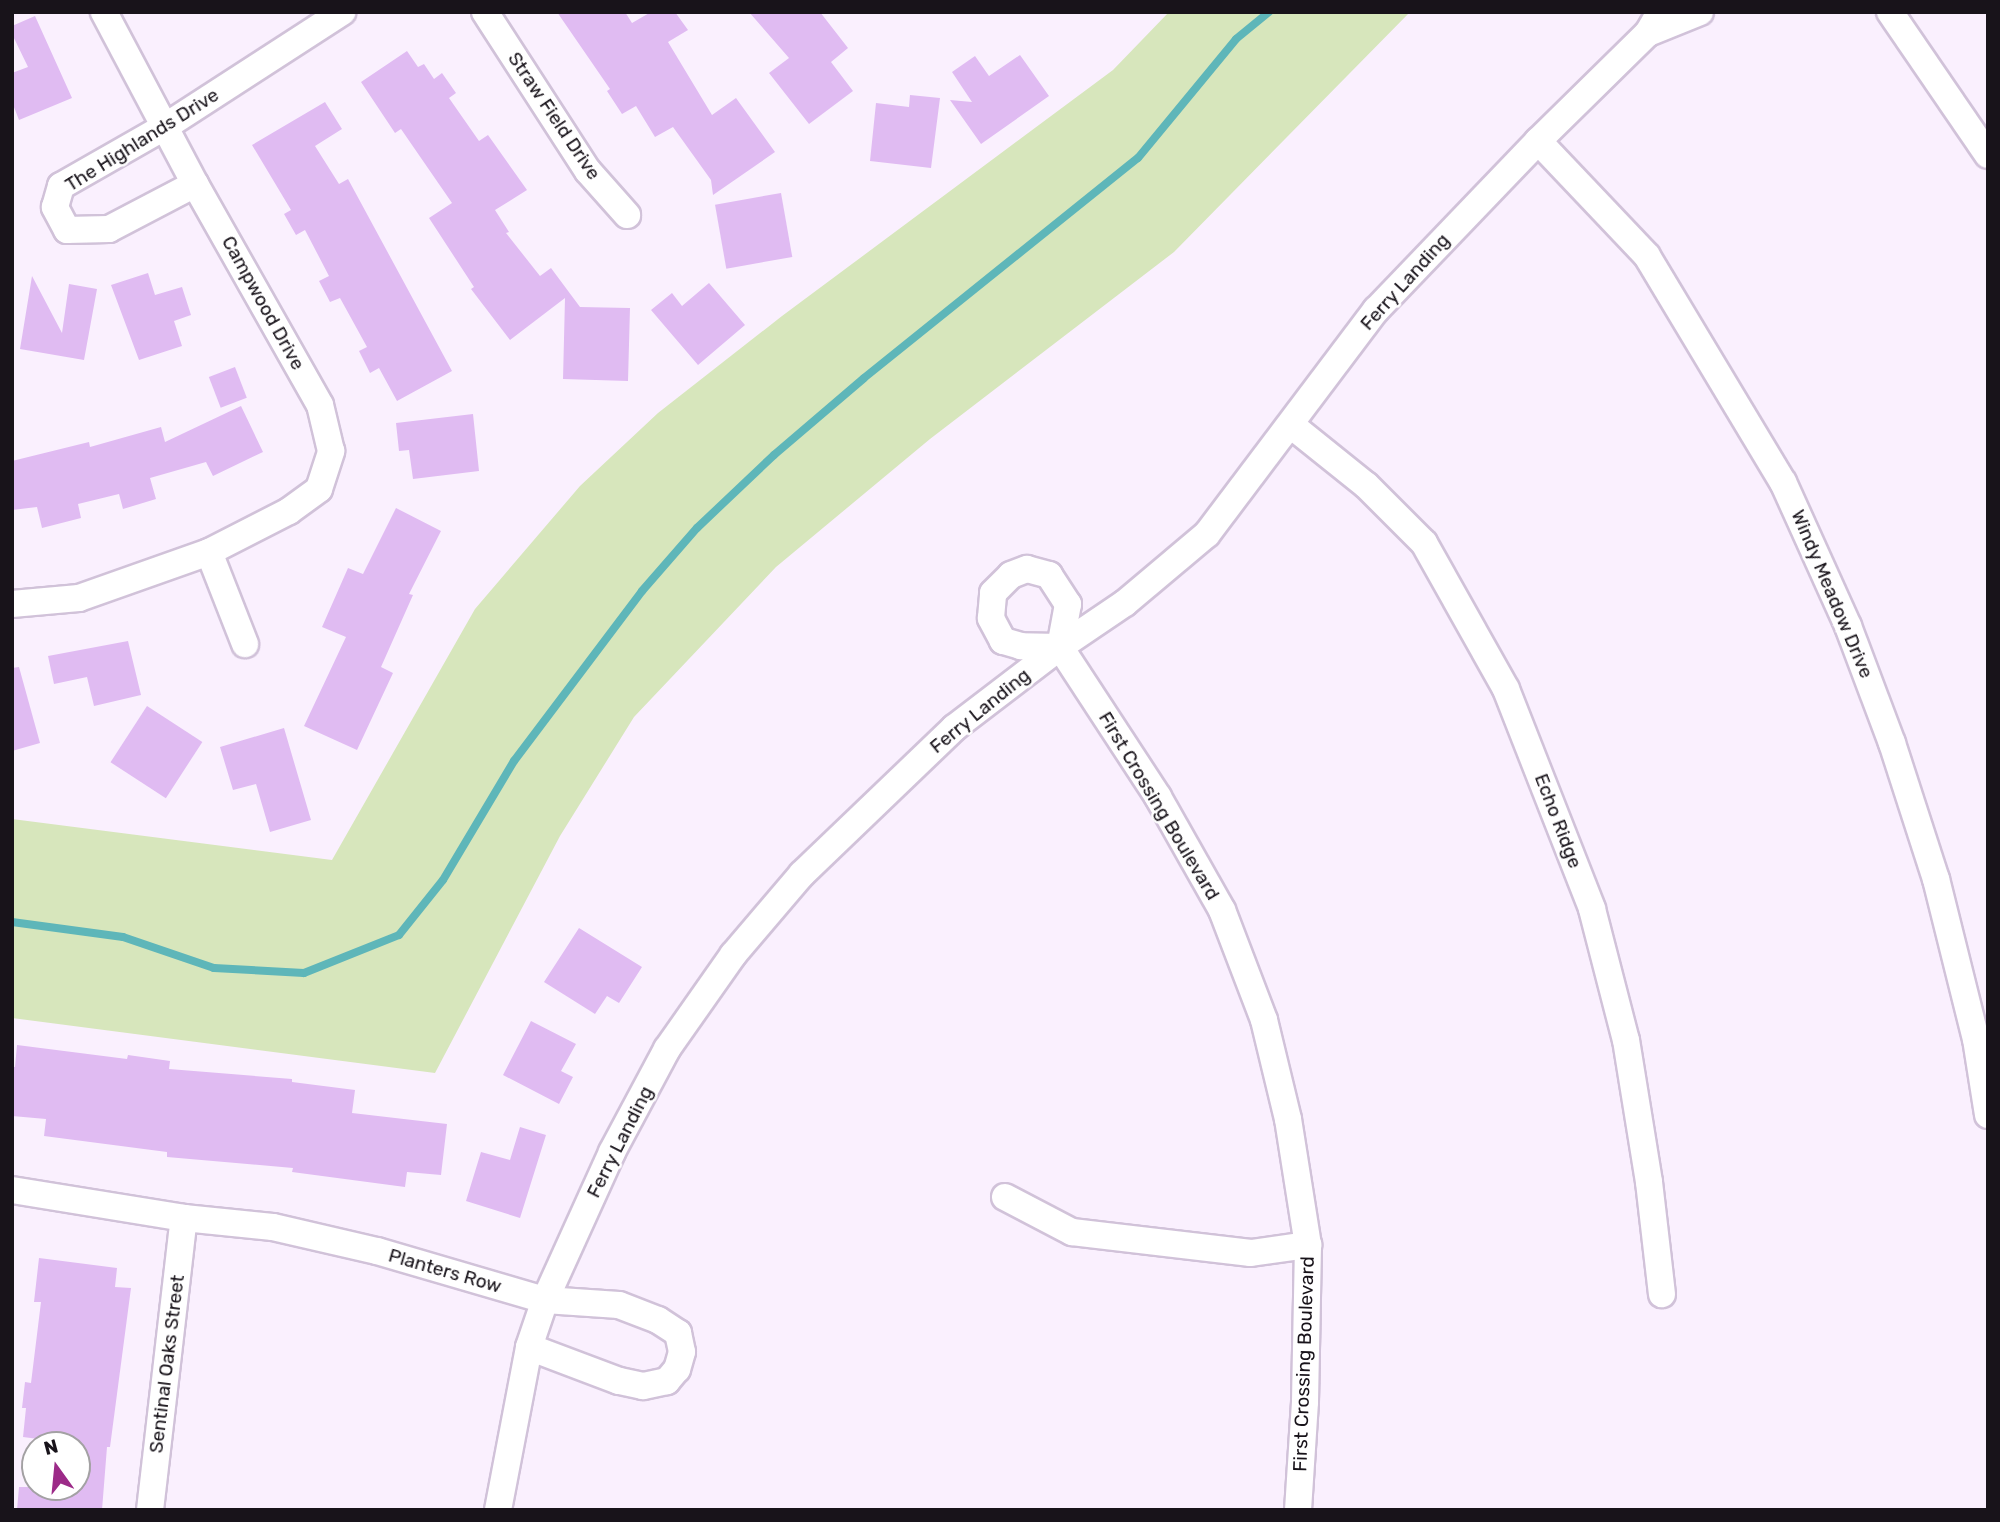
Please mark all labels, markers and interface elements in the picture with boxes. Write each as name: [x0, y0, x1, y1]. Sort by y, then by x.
street label: Straw Field Drive: [503, 48, 605, 184]
street label: The Highlands Drive: [61, 84, 223, 196]
street label: Ferry Landing: [1356, 229, 1454, 335]
street label: Campwood Drive: [217, 232, 309, 374]
street label: Windy Meadow Drive: [1786, 506, 1878, 682]
street label: Ferry Landing: [925, 664, 1035, 758]
street label: First Crossing Boulevard: [1094, 708, 1224, 904]
street label: Echo Ridge: [1530, 771, 1586, 871]
street label: Ferry Landing: [582, 1082, 658, 1202]
street label: Planters Row: [386, 1244, 504, 1298]
street label: First Crossing Boulevard: [1289, 1256, 1319, 1472]
street label: Sentinal Oaks Street: [145, 1274, 189, 1454]
north arrow: [21, 1431, 91, 1501]
text: N: [41, 1434, 61, 1460]

